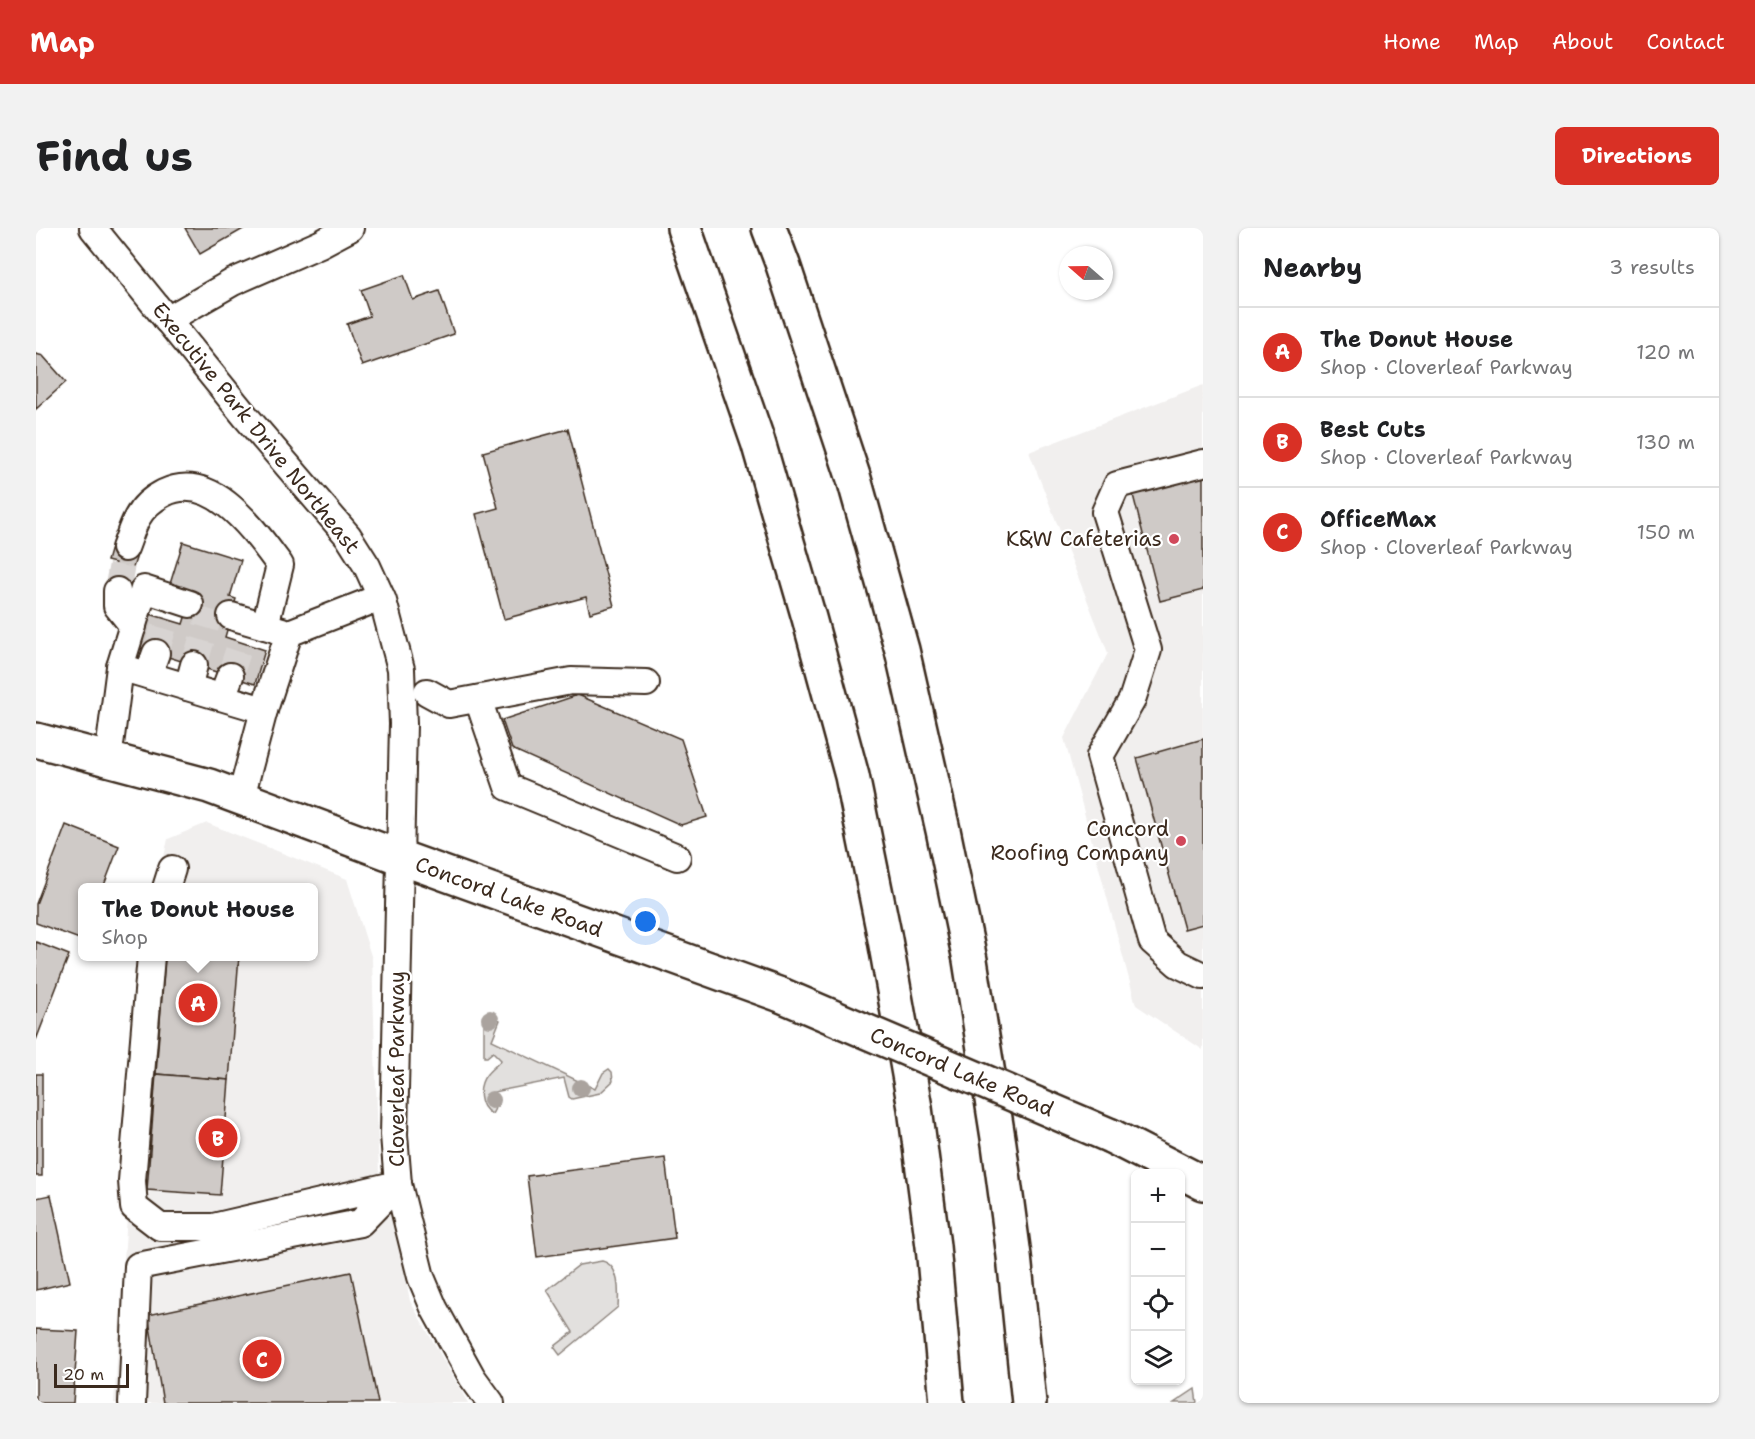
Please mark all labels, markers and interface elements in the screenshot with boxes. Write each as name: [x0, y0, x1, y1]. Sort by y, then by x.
text: Map: [30, 23, 95, 61]
text: Home: [1383, 28, 1441, 56]
text: Map: [1474, 28, 1519, 56]
text: About: [1552, 28, 1613, 56]
text: Contact: [1646, 28, 1725, 56]
button: Directions: [1555, 127, 1719, 185]
text: Find us: [36, 128, 193, 184]
north arrow: [1059, 246, 1113, 300]
text: Nearby: [1263, 250, 1362, 285]
text: 3 results: [1609, 254, 1695, 280]
street label: Executive Park Drive Northeast: [146, 296, 366, 560]
text: The Donut House: [1320, 325, 1513, 354]
text: A: [1275, 339, 1290, 365]
text: 120 m: [1636, 339, 1695, 365]
text: Shop · Cloverleaf Parkway: [1320, 354, 1573, 380]
text: Best Cuts: [1320, 415, 1426, 444]
text: B: [1276, 429, 1289, 455]
text: 130 m: [1636, 429, 1695, 455]
text: Shop · Cloverleaf Parkway: [1320, 444, 1573, 470]
text: OfficeMax: [1320, 505, 1436, 534]
text: C: [1276, 519, 1289, 545]
text: 150 m: [1637, 519, 1695, 545]
place label: K&W Cafeterias: [1006, 525, 1162, 553]
marker: K&W Cafeterias: [1167, 532, 1181, 546]
text: Shop · Cloverleaf Parkway: [1320, 534, 1573, 560]
place label: Concord Roofing Company: [990, 815, 1169, 867]
marker: Concord Roofing Company: [1174, 834, 1188, 848]
street label: Concord Lake Road: [411, 850, 607, 944]
popup: [78, 883, 318, 961]
text: The Donut House: [101, 895, 295, 924]
your location: [631, 907, 660, 936]
text: Shop: [101, 924, 148, 950]
street label: Cloverleaf Parkway: [383, 971, 411, 1167]
pin: A: [178, 980, 218, 1026]
street label: Concord Lake Road: [866, 1021, 1058, 1123]
pin: B: [198, 1116, 237, 1160]
map controls: [1131, 1169, 1185, 1385]
button: +: [1131, 1169, 1185, 1223]
button: −: [1131, 1223, 1185, 1277]
button: locate: [1131, 1277, 1185, 1331]
button: layers: [1131, 1331, 1185, 1385]
pin: C: [242, 1336, 282, 1382]
scale bar: [54, 1361, 129, 1388]
text: 20 m: [63, 1364, 104, 1385]

